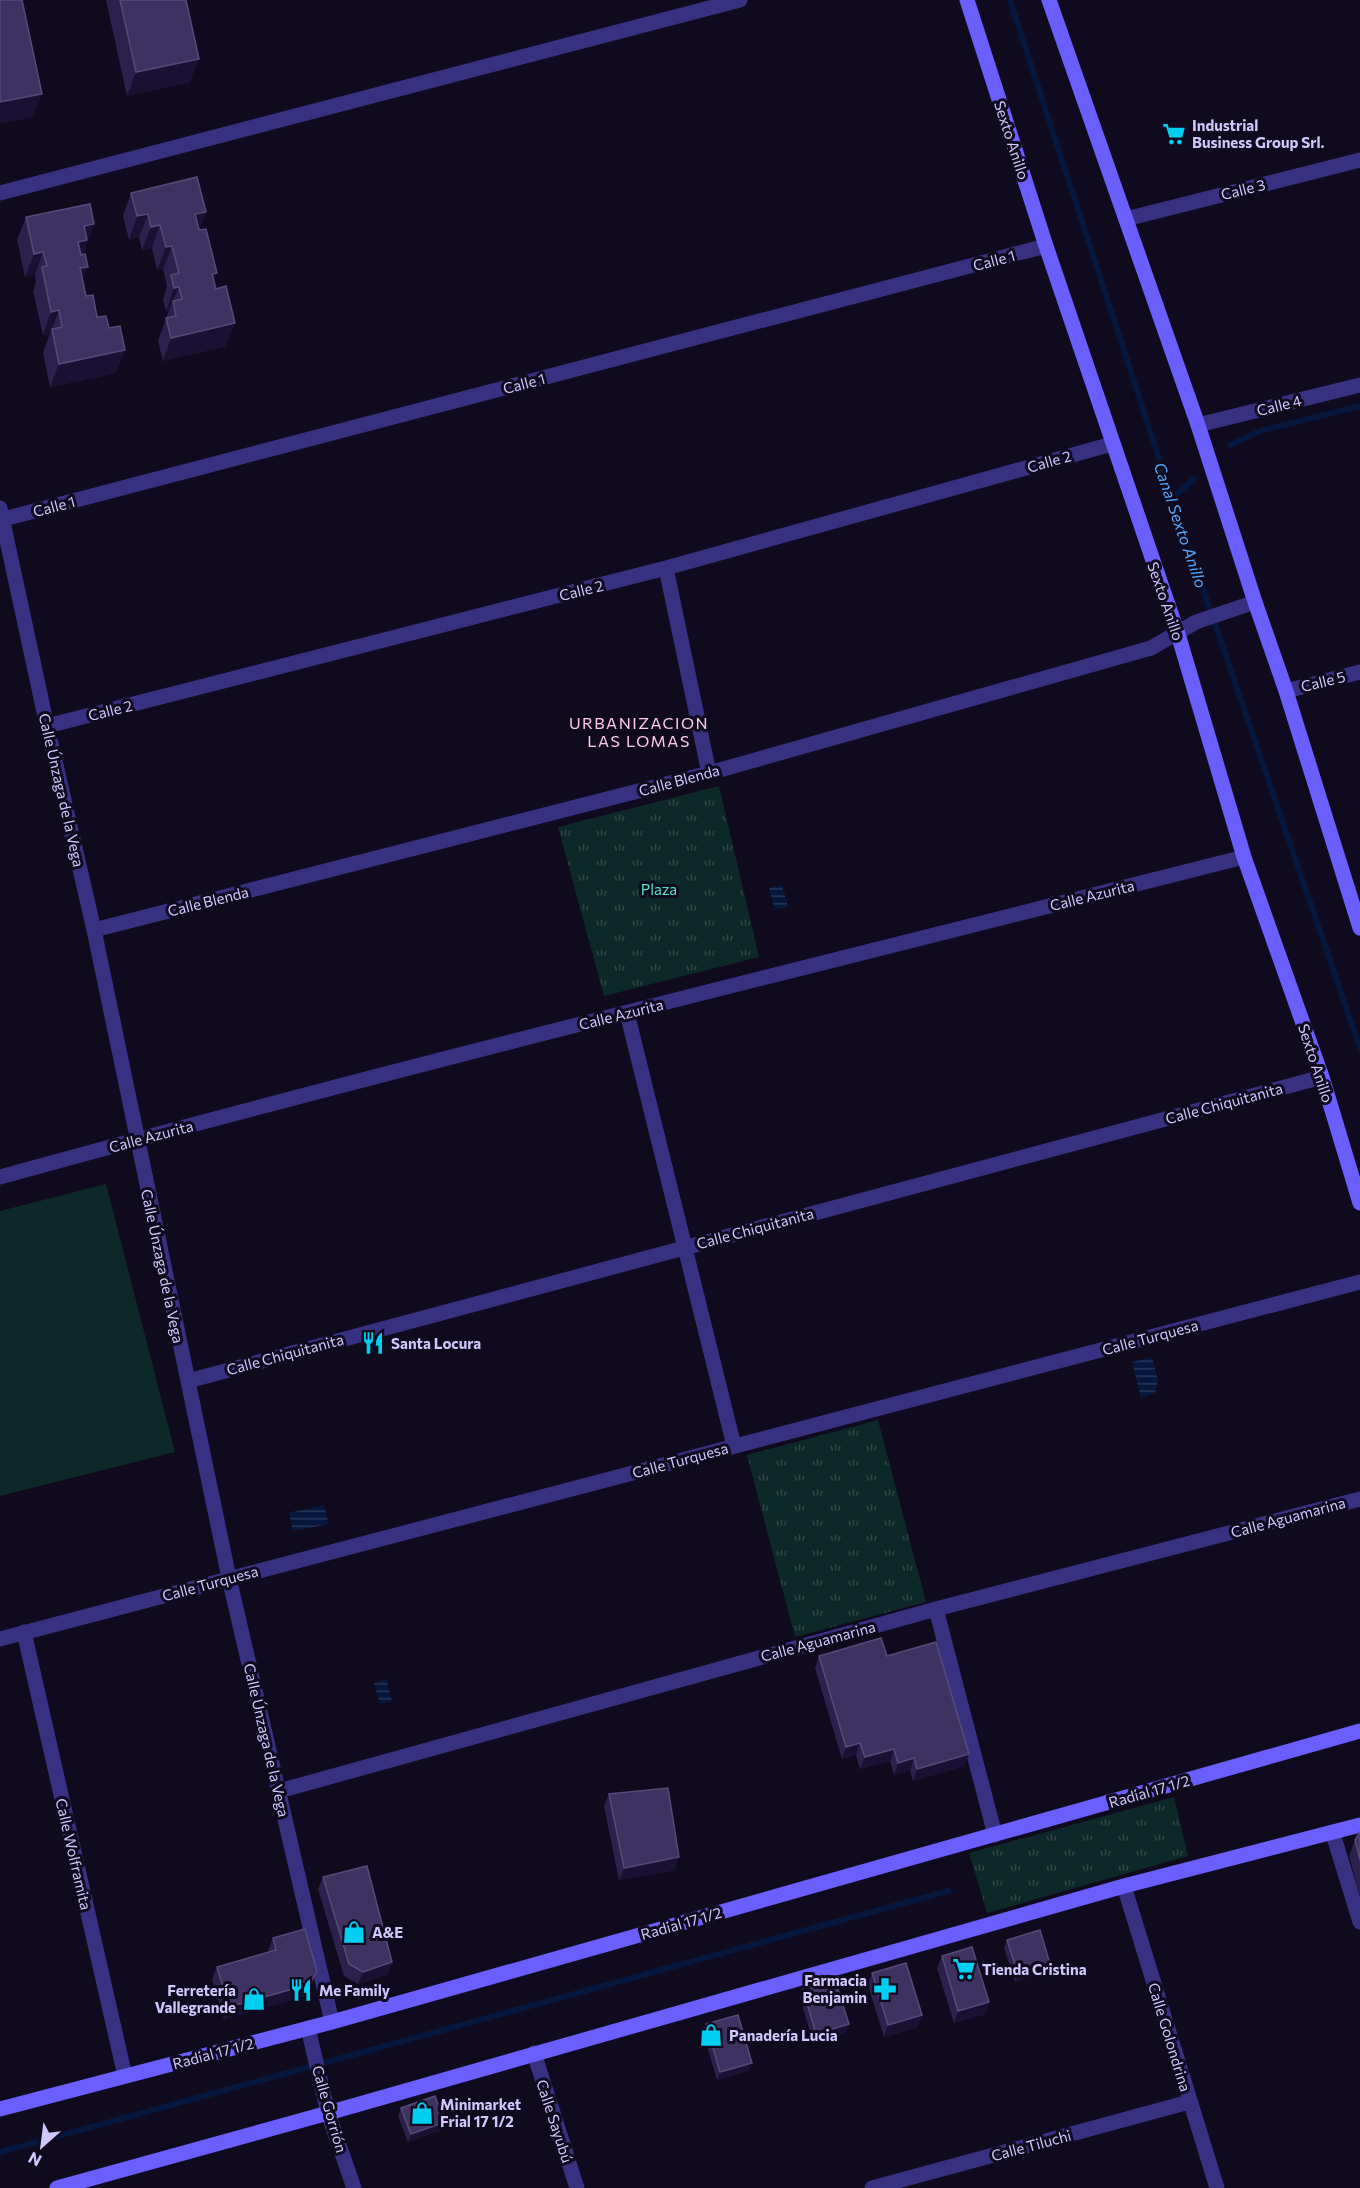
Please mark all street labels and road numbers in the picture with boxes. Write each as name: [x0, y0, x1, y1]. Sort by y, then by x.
street label: Sexto Anillo: [991, 98, 1033, 182]
street label: Calle 3: [1219, 175, 1267, 203]
street label: Calle 1: [971, 246, 1017, 274]
street label: Calle 1: [501, 369, 547, 397]
street label: Calle 4: [1255, 391, 1303, 419]
street label: Calle 2: [1025, 446, 1073, 476]
street label: Calle 1: [31, 492, 77, 520]
street label: Sexto Anillo: [1144, 559, 1188, 643]
street label: Calle 2: [557, 576, 605, 604]
street label: Calle 5: [1299, 667, 1347, 695]
street label: Calle 2: [86, 696, 134, 724]
street label: Calle Únzaga de la Vega: [36, 711, 89, 869]
street label: Calle Blenda: [637, 761, 721, 799]
street label: Calle Azurita: [1048, 876, 1136, 914]
street label: Calle Blenda: [166, 882, 250, 920]
street label: Calle Azurita: [577, 995, 665, 1033]
street label: Sexto Anillo: [1295, 1021, 1337, 1105]
street label: Calle Chiquitanita: [1163, 1079, 1285, 1127]
street label: Calle Azurita: [107, 1116, 195, 1156]
street label: Calle Únzaga de la Vega: [138, 1187, 189, 1345]
street label: Calle Chiquitanita: [694, 1204, 816, 1252]
street label: Calle Turquesa: [1100, 1316, 1200, 1358]
street label: Calle Chiquitanita: [224, 1330, 346, 1378]
street label: Calle Turquesa: [630, 1439, 730, 1481]
street label: Calle Aguamarina: [1229, 1493, 1347, 1541]
street label: Calle Turquesa: [160, 1562, 260, 1604]
street label: Calle Aguamarina: [759, 1617, 877, 1665]
street label: Calle Únzaga de la Vega: [241, 1661, 294, 1819]
street label: Radial 17 1/2: [1106, 1771, 1192, 1811]
street label: Calle Wolframita: [52, 1796, 96, 1912]
street label: Radial 17 1/2: [638, 1903, 724, 1943]
street label: Calle Golondrina: [1145, 1980, 1195, 2094]
street label: Radial 17 1/2: [170, 2033, 256, 2073]
street label: Calle Gorrión: [309, 2063, 351, 2155]
street label: Calle Sayubú: [533, 2077, 577, 2165]
street label: Calle Tiluchi: [989, 2126, 1073, 2164]

